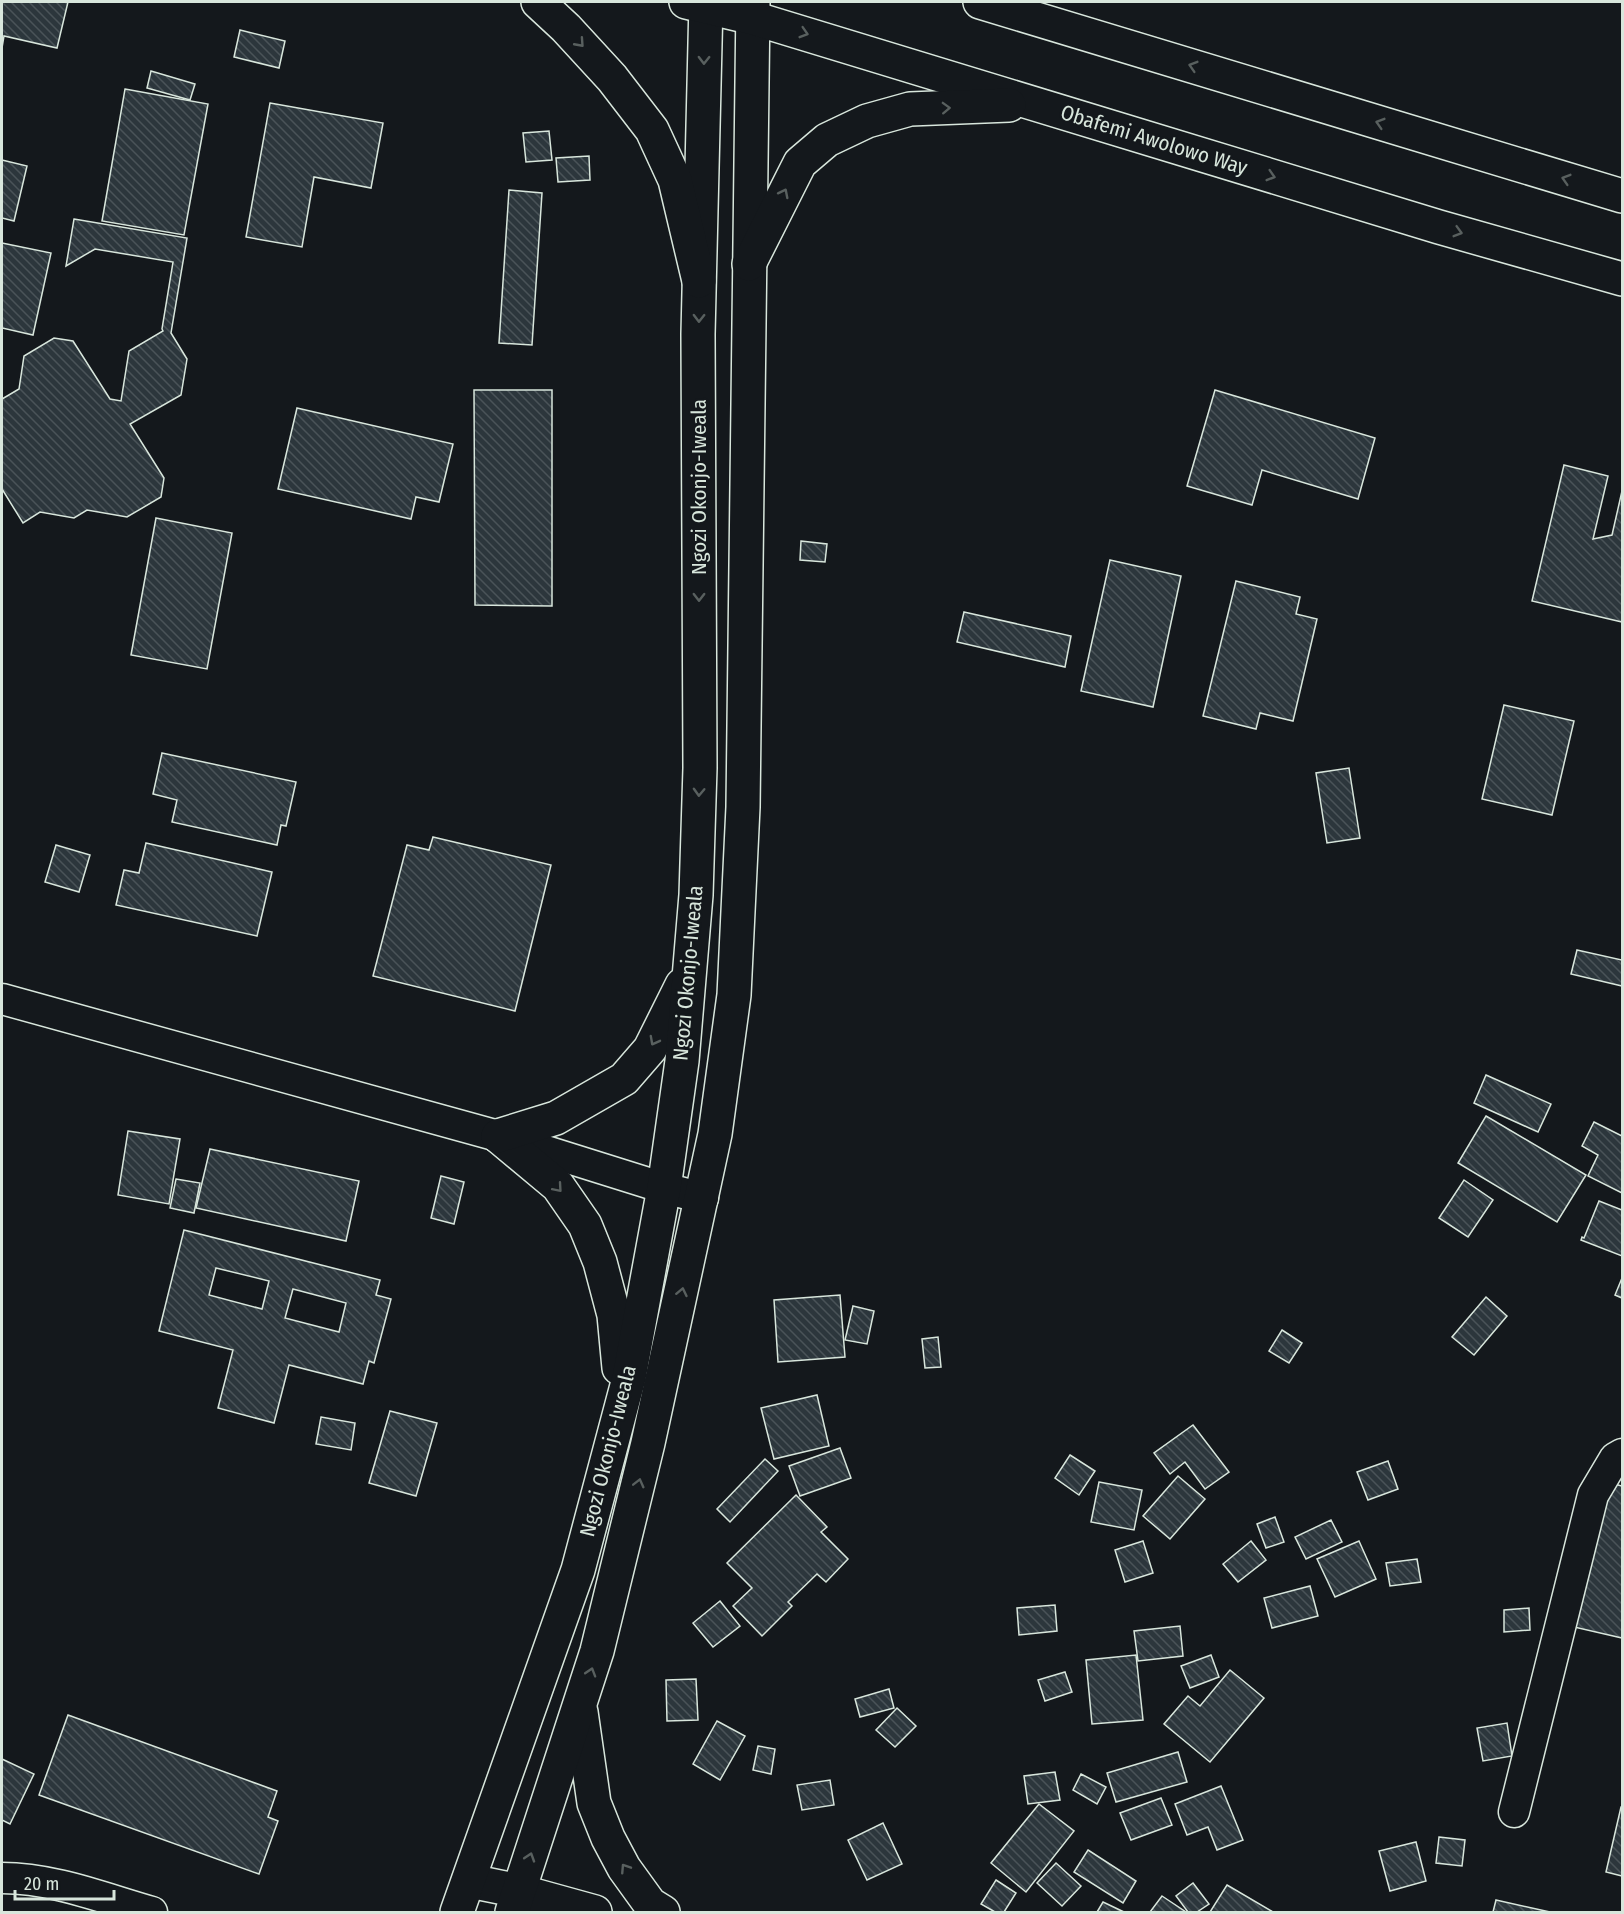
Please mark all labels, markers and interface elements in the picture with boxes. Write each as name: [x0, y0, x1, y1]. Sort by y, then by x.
one-way arrow: [798, 26, 808, 38]
one-way arrow: [573, 36, 584, 46]
one-way arrow: [698, 55, 711, 64]
one-way arrow: [1188, 61, 1199, 73]
street label: Obafemi Awolowo Way: [1057, 99, 1251, 181]
one-way arrow: [942, 101, 951, 114]
one-way arrow: [1375, 118, 1386, 130]
one-way arrow: [1265, 169, 1276, 181]
one-way arrow: [1562, 174, 1572, 186]
one-way arrow: [777, 189, 789, 200]
one-way arrow: [1452, 225, 1463, 237]
one-way arrow: [692, 313, 705, 322]
street label: Ngozi Okonjo-Iweala: [686, 399, 712, 575]
one-way arrow: [693, 592, 705, 601]
one-way arrow: [693, 787, 705, 796]
street label: Ngozi Okonjo-Iweala: [667, 884, 709, 1062]
one-way arrow: [649, 1035, 661, 1046]
one-way arrow: [551, 1181, 562, 1192]
one-way arrow: [675, 1288, 688, 1298]
street label: Ngozi Okonjo-Iweala: [574, 1362, 642, 1540]
one-way arrow: [631, 1478, 644, 1488]
one-way arrow: [584, 1667, 596, 1678]
one-way arrow: [523, 1852, 536, 1863]
scale bar: [15, 1863, 114, 1901]
one-way arrow: [621, 1864, 633, 1874]
text: 20 m: [24, 1873, 59, 1895]

